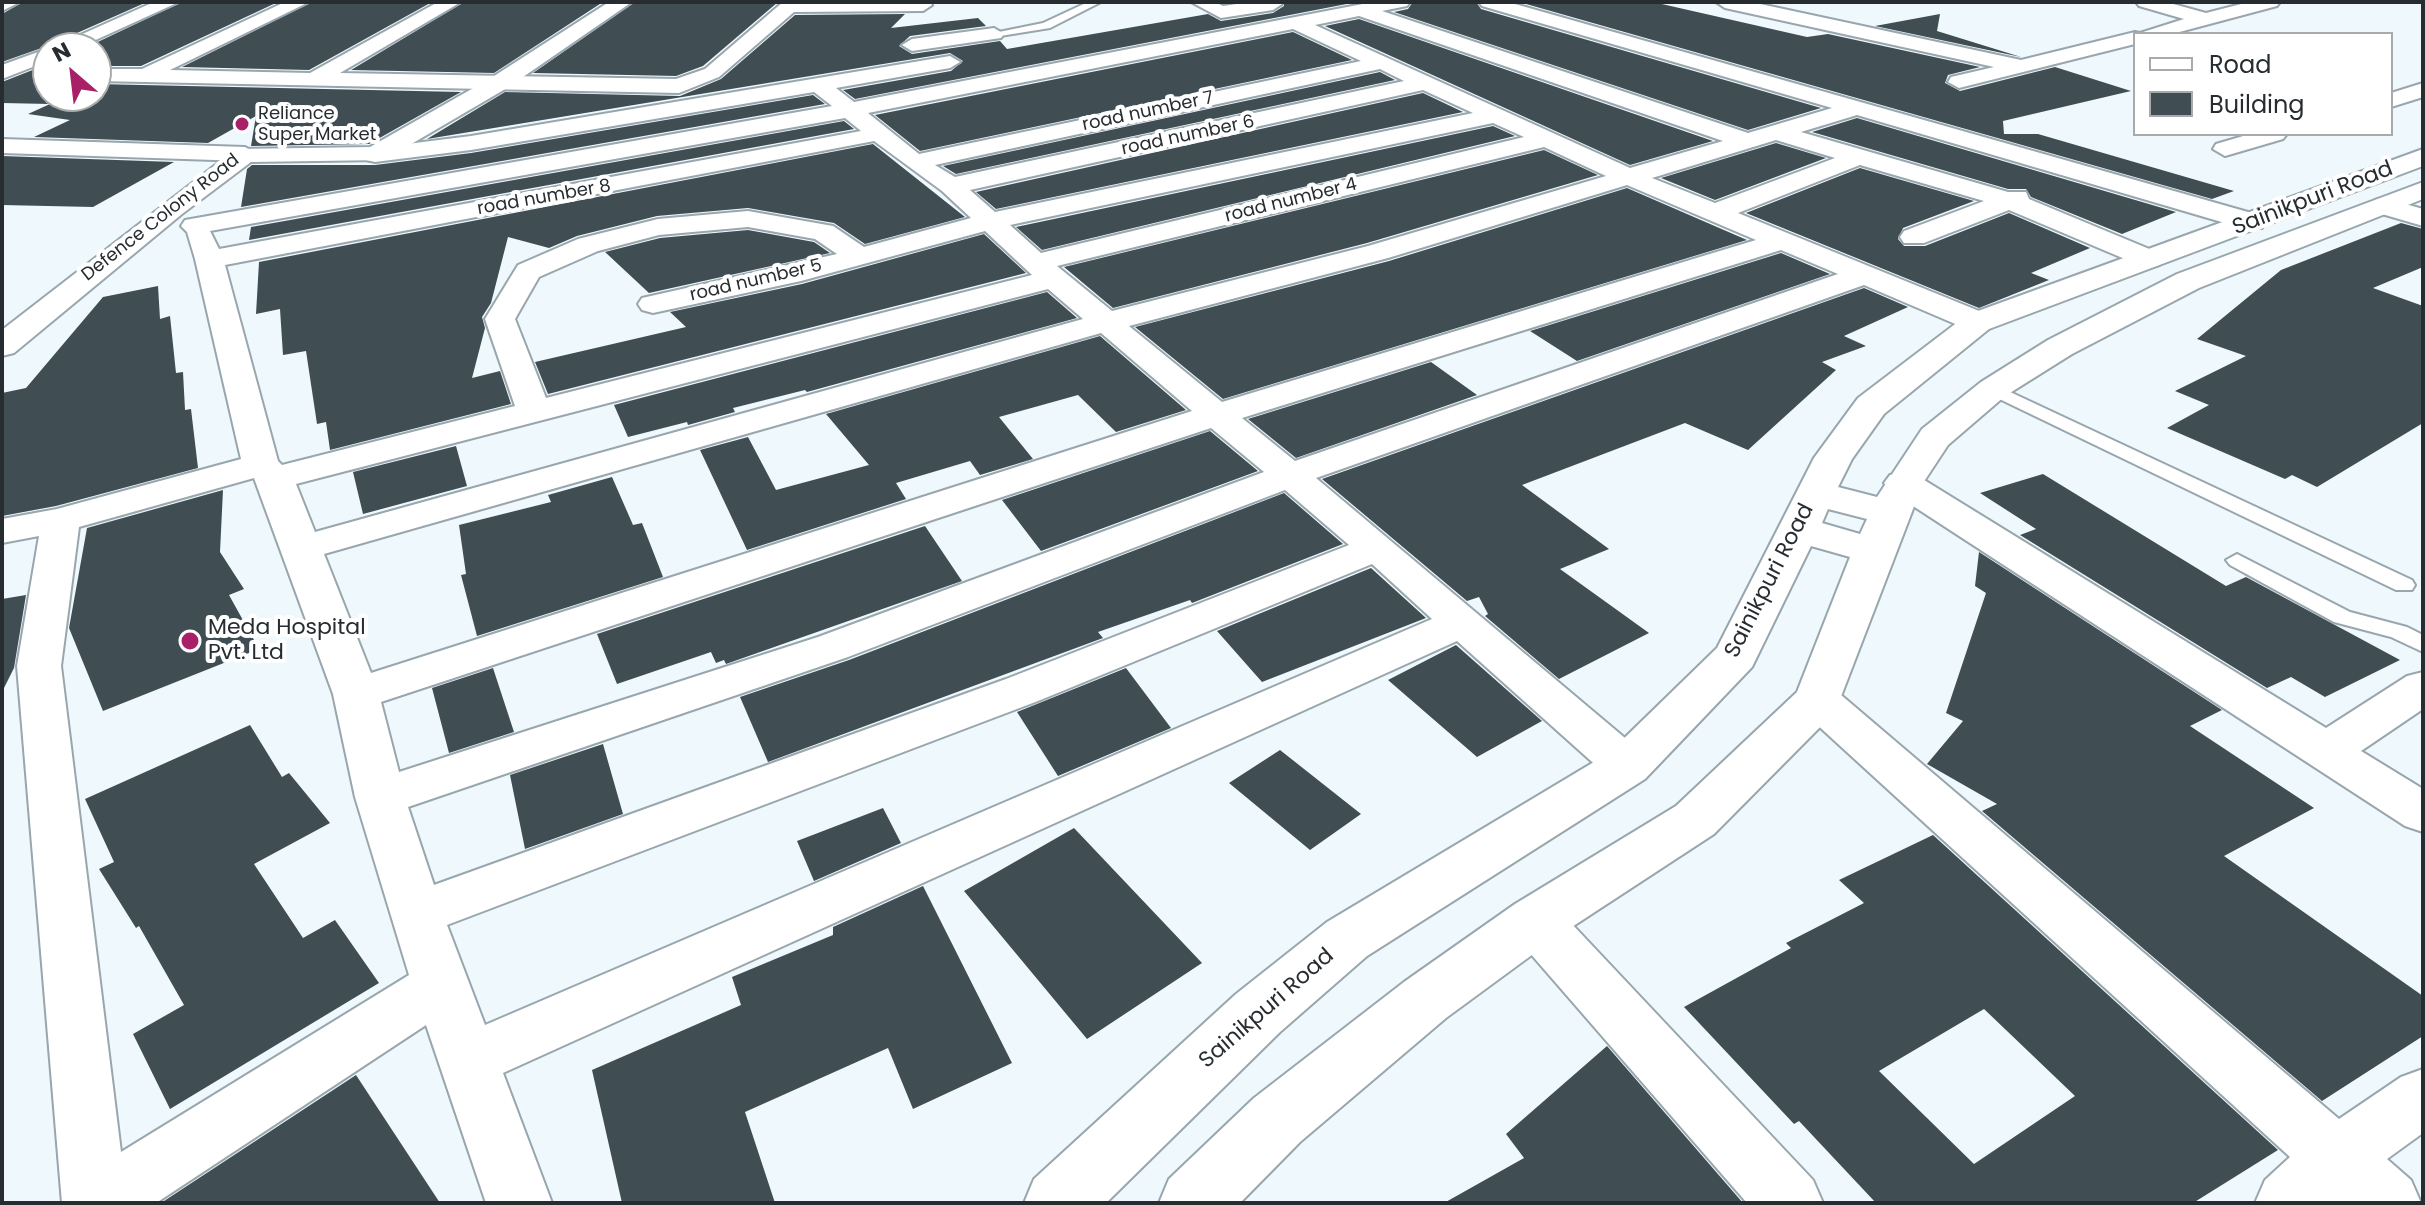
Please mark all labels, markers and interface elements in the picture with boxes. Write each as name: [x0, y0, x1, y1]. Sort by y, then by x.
north arrow: [32, 32, 112, 112]
legend: [2133, 32, 2393, 136]
text: N: [47, 35, 76, 70]
text: Road: [2209, 48, 2271, 81]
street label: road number 7: [1080, 88, 1216, 136]
text: Building: [2209, 88, 2305, 121]
place label: Reliance Super Market: [258, 103, 376, 146]
street label: road number 6: [1120, 111, 1256, 161]
marker: Reliance Super Market: [233, 115, 251, 133]
street label: Defence Colony Road: [78, 150, 244, 286]
street label: Sainikpuri Road: [2229, 156, 2397, 242]
street label: road number 4: [1223, 174, 1359, 228]
street label: road number 8: [476, 176, 612, 220]
street label: road number 5: [688, 255, 824, 307]
street label: Sainikpuri Road: [1720, 499, 1820, 663]
place label: Meda Hospital Pvt. Ltd: [208, 615, 366, 666]
marker: Meda Hospital Pvt. Ltd: [179, 630, 201, 652]
street label: Sainikpuri Road: [1194, 943, 1340, 1075]

